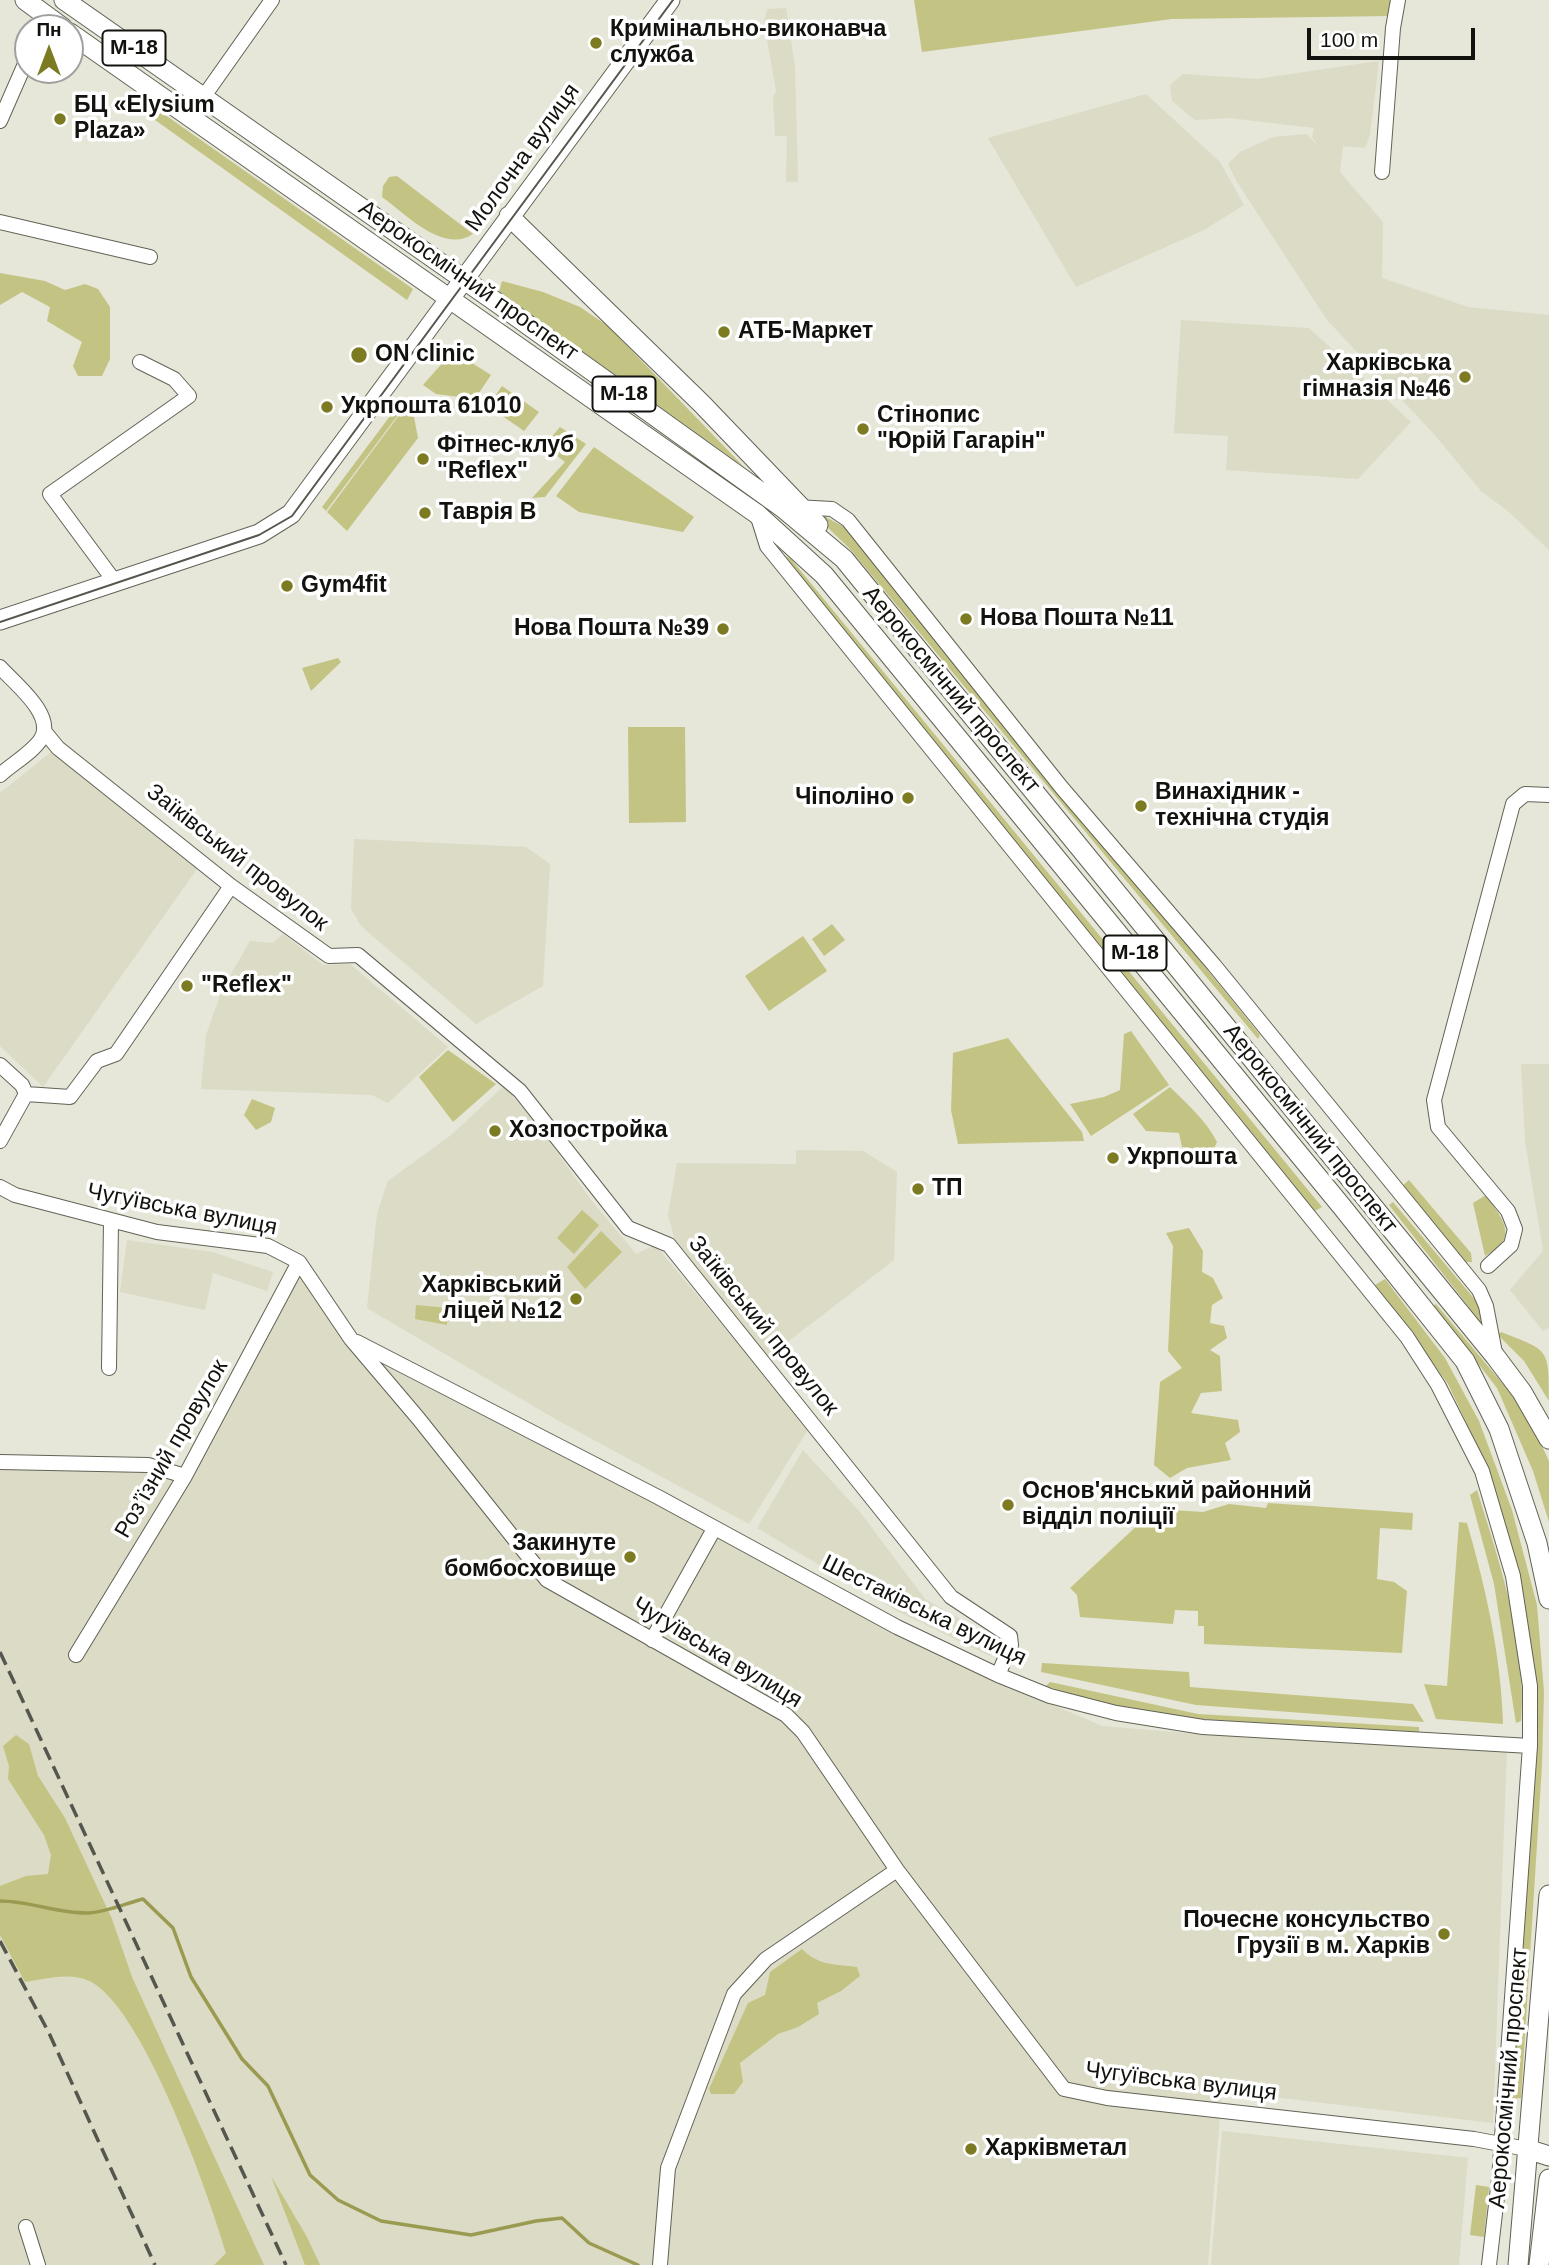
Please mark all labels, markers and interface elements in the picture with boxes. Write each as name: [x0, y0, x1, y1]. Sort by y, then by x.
north arrow: [14, 14, 84, 84]
scale bar: [1311, 14, 1479, 58]
place label: Кримінально-виконавча служба: [610, 16, 886, 70]
text: Пн: [36, 19, 62, 40]
text: 100 m: [1320, 28, 1378, 51]
road number: М-18: [102, 30, 166, 66]
marker: Кримінально-виконавча служба: [588, 35, 604, 51]
street label: Молочна вулиця: [460, 79, 586, 237]
place label: БЦ «Elysium Plaza»: [74, 92, 215, 146]
marker: БЦ «Elysium Plaza»: [52, 111, 68, 127]
street label: Аерокосмічний проспект: [353, 195, 583, 367]
place label: АТБ-Маркет: [738, 318, 873, 346]
marker: АТБ-Маркет: [716, 324, 732, 340]
place label: ON clinic: [375, 341, 475, 369]
marker: ON clinic: [349, 345, 369, 365]
place label: Харківська гімназія №46: [1302, 350, 1451, 404]
marker: Харківська гімназія №46: [1457, 369, 1473, 385]
road number: М-18: [592, 376, 656, 412]
place label: Укрпошта 61010: [341, 393, 522, 421]
marker: Укрпошта 61010: [319, 399, 335, 415]
place label: Стінопис "Юрій Гагарін": [877, 402, 1046, 456]
marker: Стінопис "Юрій Гагарін": [855, 421, 871, 437]
place label: Фітнес-клуб "Reflex": [437, 432, 574, 486]
marker: Фітнес-клуб "Reflex": [415, 451, 431, 467]
place label: Таврія В: [439, 499, 536, 527]
marker: Таврія В: [417, 505, 433, 521]
place label: Gym4fit: [301, 572, 387, 600]
marker: Gym4fit: [279, 578, 295, 594]
street label: Аерокосмічний проспект: [856, 581, 1046, 799]
place label: Нова Пошта №11: [980, 605, 1174, 633]
marker: Нова Пошта №11: [958, 611, 974, 627]
place label: Нова Пошта №39: [514, 615, 709, 643]
marker: Нова Пошта №39: [715, 621, 731, 637]
street label: Заїківський провулок: [141, 778, 333, 938]
place label: Винахідник - технічна студія: [1155, 779, 1330, 833]
place label: Чіполіно: [795, 784, 894, 812]
marker: Чіполіно: [900, 790, 916, 806]
marker: Винахідник - технічна студія: [1133, 798, 1149, 814]
road number: М-18: [1104, 936, 1166, 970]
place label: "Reflex": [201, 972, 292, 1000]
marker: "Reflex": [179, 978, 195, 994]
street label: Аерокосмічний проспект: [1217, 1019, 1403, 1239]
place label: Хозпостройка: [509, 1117, 667, 1145]
marker: Хозпостройка: [487, 1123, 503, 1139]
place label: Укрпошта: [1127, 1144, 1237, 1172]
marker: Укрпошта: [1105, 1150, 1121, 1166]
place label: ТП: [932, 1175, 963, 1203]
street label: Чугуївська вулиця: [85, 1178, 279, 1242]
marker: ТП: [910, 1181, 926, 1197]
street label: Заїківський провулок: [682, 1231, 844, 1421]
place label: Харківський ліцей №12: [422, 1272, 562, 1326]
marker: Харківський ліцей №12: [568, 1291, 584, 1307]
street label: Роз’їзний провулок: [110, 1355, 234, 1543]
place label: Основ'янський районний відділ поліції: [1022, 1478, 1312, 1532]
marker: Основ'янський районний відділ поліції: [1000, 1497, 1016, 1513]
place label: Закинуте бомбосховище: [444, 1530, 616, 1584]
marker: Закинуте бомбосховище: [622, 1549, 638, 1565]
street label: Шестаківська вулиця: [818, 1550, 1030, 1672]
street label: Чугуївська вулиця: [627, 1591, 807, 1715]
place label: Почесне консульство Грузії в м. Харків: [1183, 1907, 1430, 1961]
marker: Почесне консульство Грузії в м. Харків: [1436, 1926, 1452, 1942]
street label: Аерокосмічний проспект: [1484, 1946, 1534, 2210]
street label: Чугуївська вулиця: [1084, 2057, 1278, 2107]
place label: Харківметал: [985, 2135, 1127, 2163]
marker: Харківметал: [963, 2141, 979, 2157]

